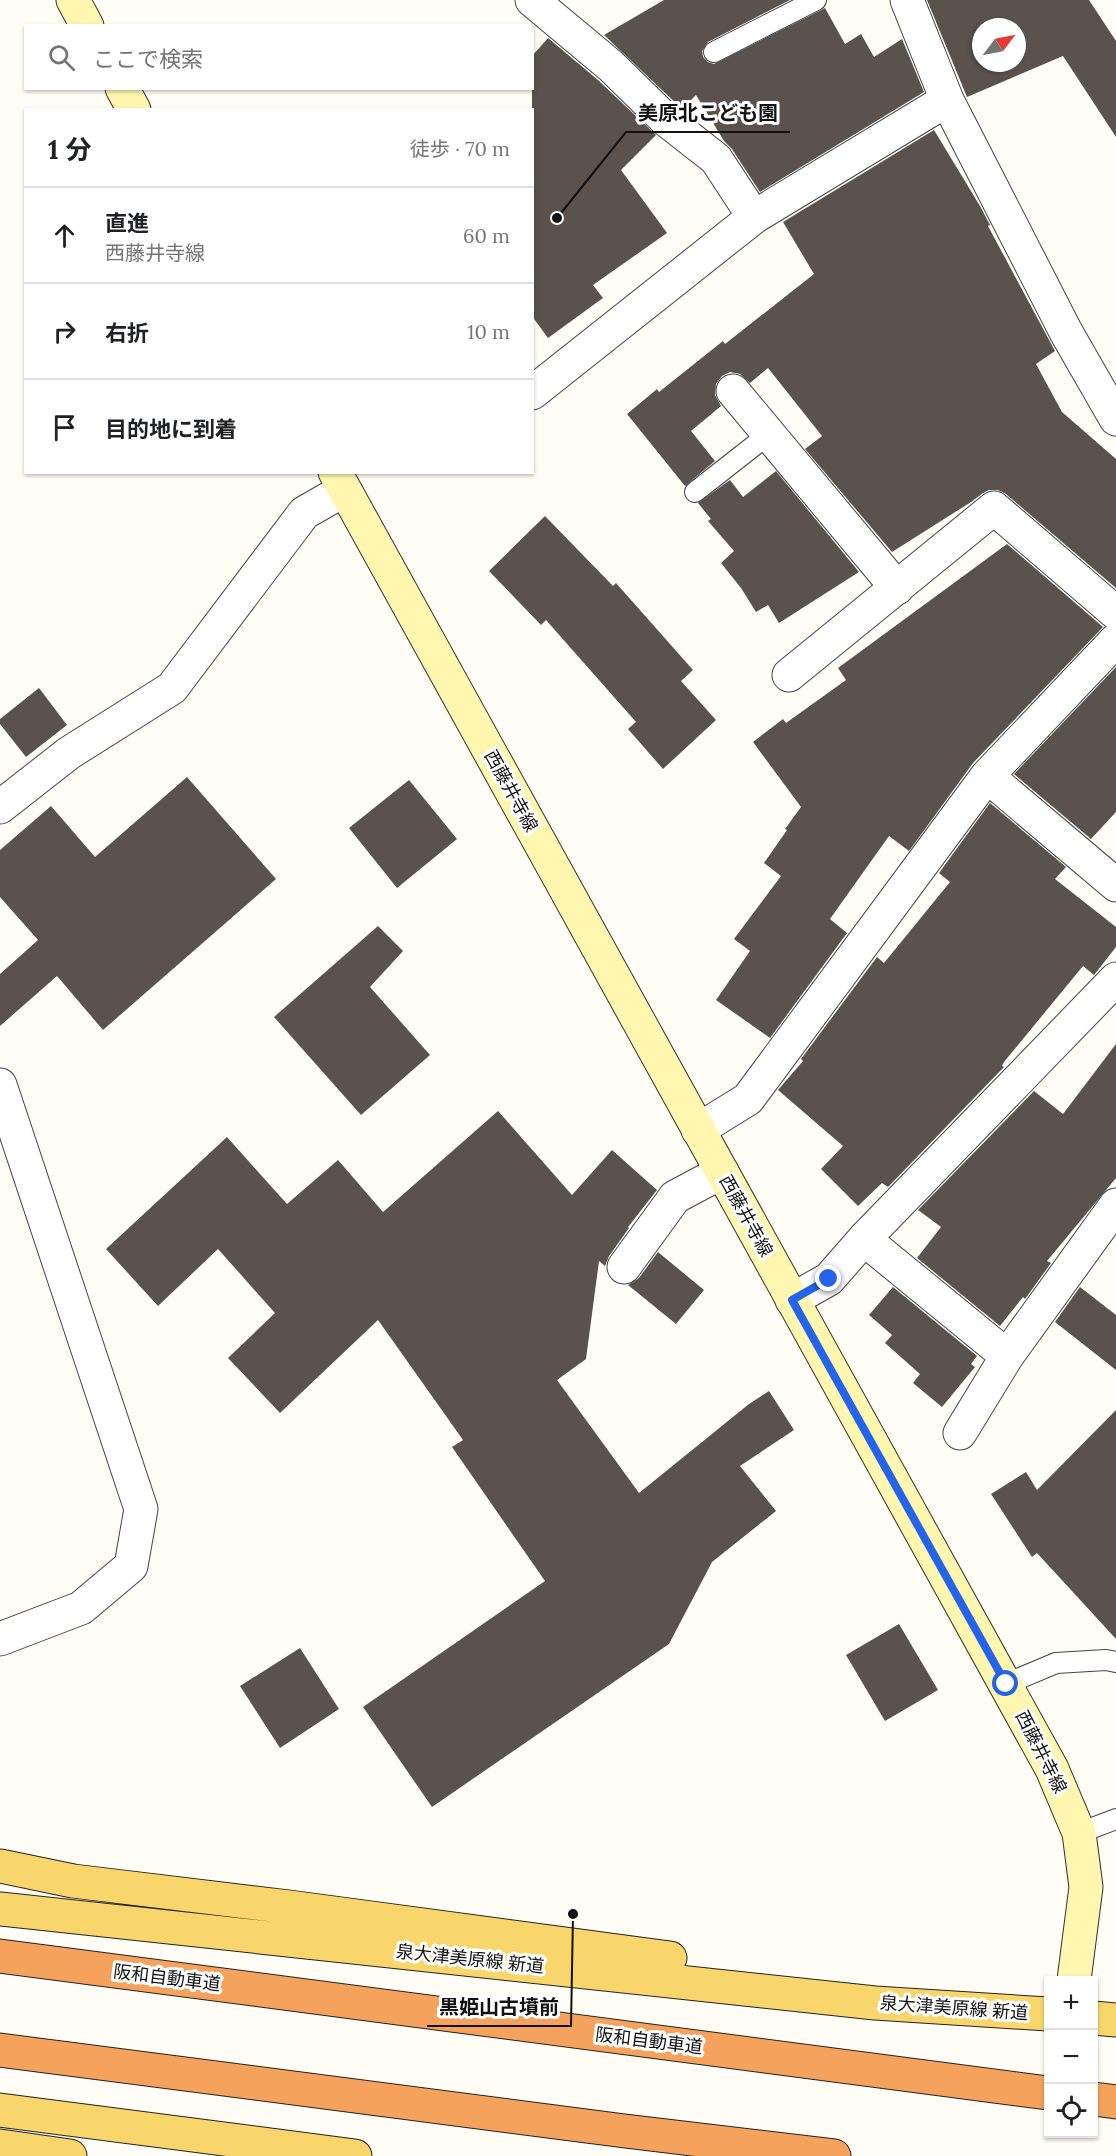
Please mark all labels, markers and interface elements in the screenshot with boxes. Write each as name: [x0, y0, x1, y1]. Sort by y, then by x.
north arrow: [972, 18, 1026, 72]
search box: [24, 24, 534, 90]
icon: search: [45, 41, 78, 74]
text: ここで検索: [93, 45, 203, 73]
callout: 美原北こども園: [626, 94, 790, 132]
text: 美原北こども園: [638, 100, 778, 125]
text: 1 分: [48, 133, 91, 166]
text: 徒歩 · 70 m: [410, 136, 510, 161]
text: 直進: [105, 209, 149, 237]
icon: ahead: [48, 219, 81, 252]
text: 60 m: [463, 223, 510, 248]
text: 西藤井寺線: [105, 240, 205, 265]
icon: right: [48, 315, 81, 348]
text: 右折: [105, 319, 149, 347]
text: 10 m: [467, 319, 510, 344]
icon: arrive: [48, 411, 81, 444]
text: 目的地に到着: [105, 415, 237, 443]
street label: 西藤井寺線: [480, 746, 543, 836]
street label: 西藤井寺線: [715, 1171, 778, 1261]
route end: [815, 1265, 841, 1291]
route start: [992, 1670, 1018, 1696]
street label: 西藤井寺線: [1011, 1706, 1072, 1797]
street label: 泉大津美原線 新道: [395, 1939, 545, 1978]
street label: 阪和自動車道: [112, 1960, 222, 1995]
map controls: [1044, 1976, 1098, 2138]
button: +: [1044, 1976, 1098, 2030]
callout: 黒姫山古墳前: [427, 1988, 571, 2026]
street label: 泉大津美原線 新道: [879, 1991, 1029, 2024]
text: 黒姫山古墳前: [439, 1994, 559, 2019]
street label: 阪和自動車道: [594, 2023, 704, 2058]
button: −: [1044, 2030, 1098, 2084]
button: locate: [1044, 2084, 1098, 2138]

